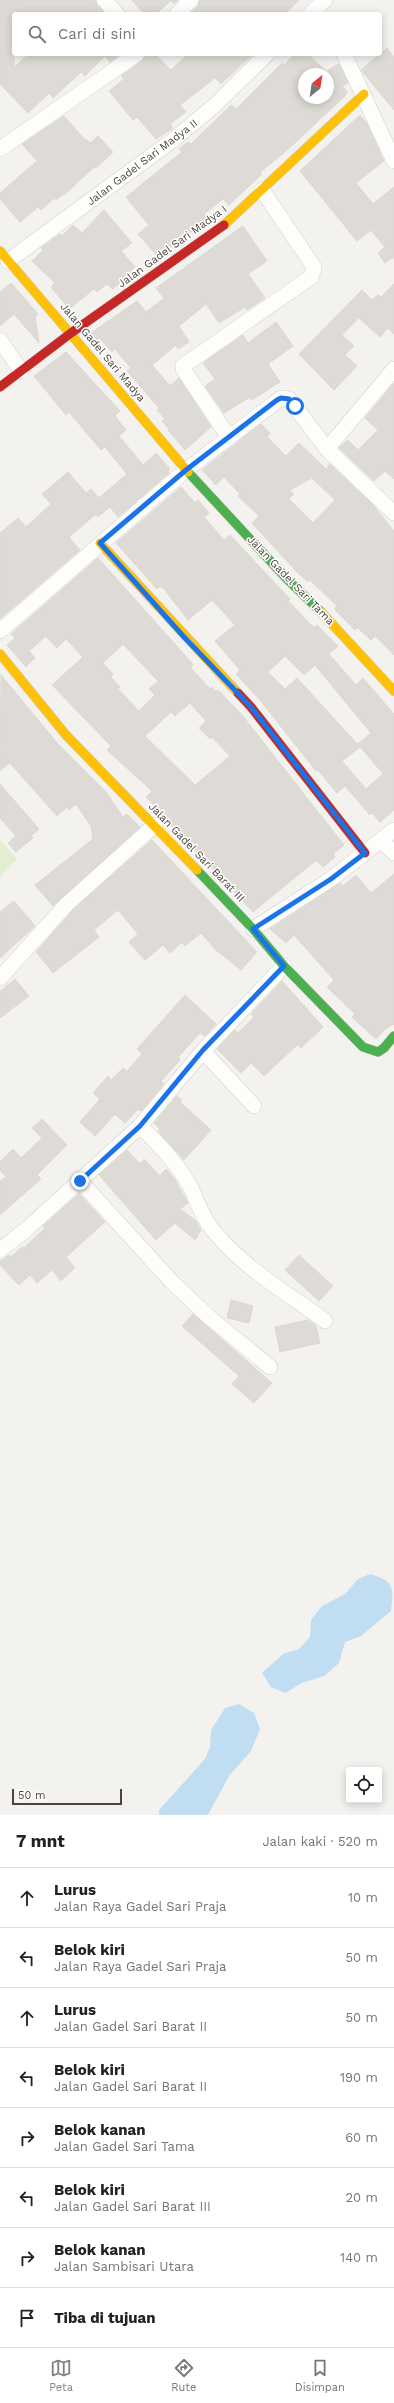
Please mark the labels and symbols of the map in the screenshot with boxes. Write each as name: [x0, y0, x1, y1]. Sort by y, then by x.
north arrow: [298, 68, 334, 104]
street label: Jalan Gadel Sari Madya II: [84, 117, 200, 208]
street label: Jalan Gadel Sari Madya I: [115, 202, 229, 290]
street label: Jalan Gadel Sari Madya: [57, 300, 148, 404]
route start: [286, 397, 304, 415]
street label: Jalan Gadel Sari Tama: [245, 533, 337, 628]
street label: Jalan Gadel Sari Barat III: [146, 800, 247, 905]
route end: [71, 1172, 89, 1190]
scale bar: [12, 1787, 122, 1806]

